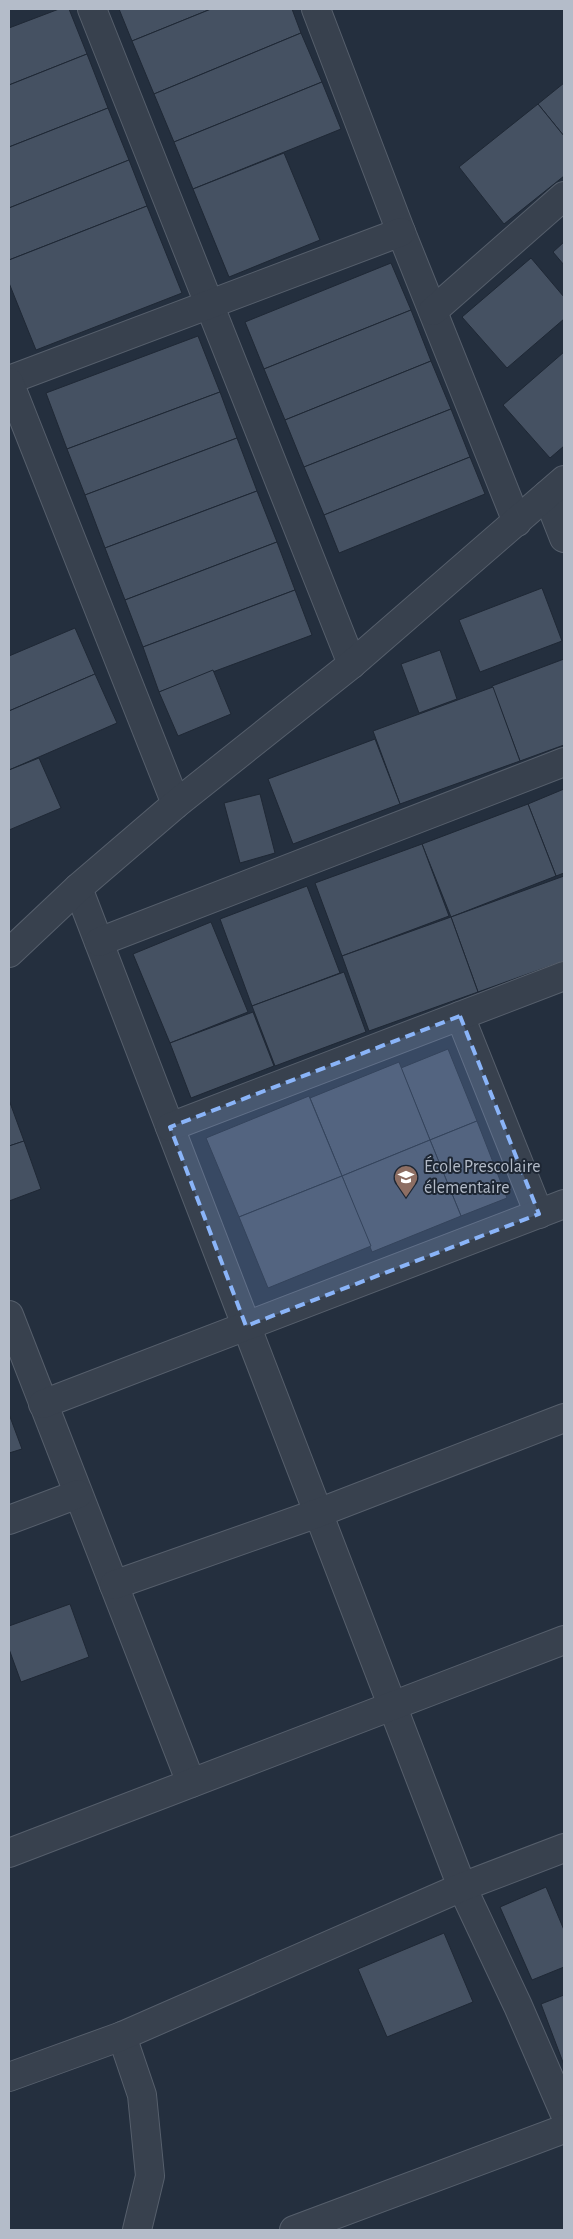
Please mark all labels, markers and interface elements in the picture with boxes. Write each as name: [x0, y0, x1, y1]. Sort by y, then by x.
place label: École Prescolaire élementaire: [424, 1155, 541, 1197]
school or university icon: École Prescolaire élementaire: [393, 1164, 419, 1198]

